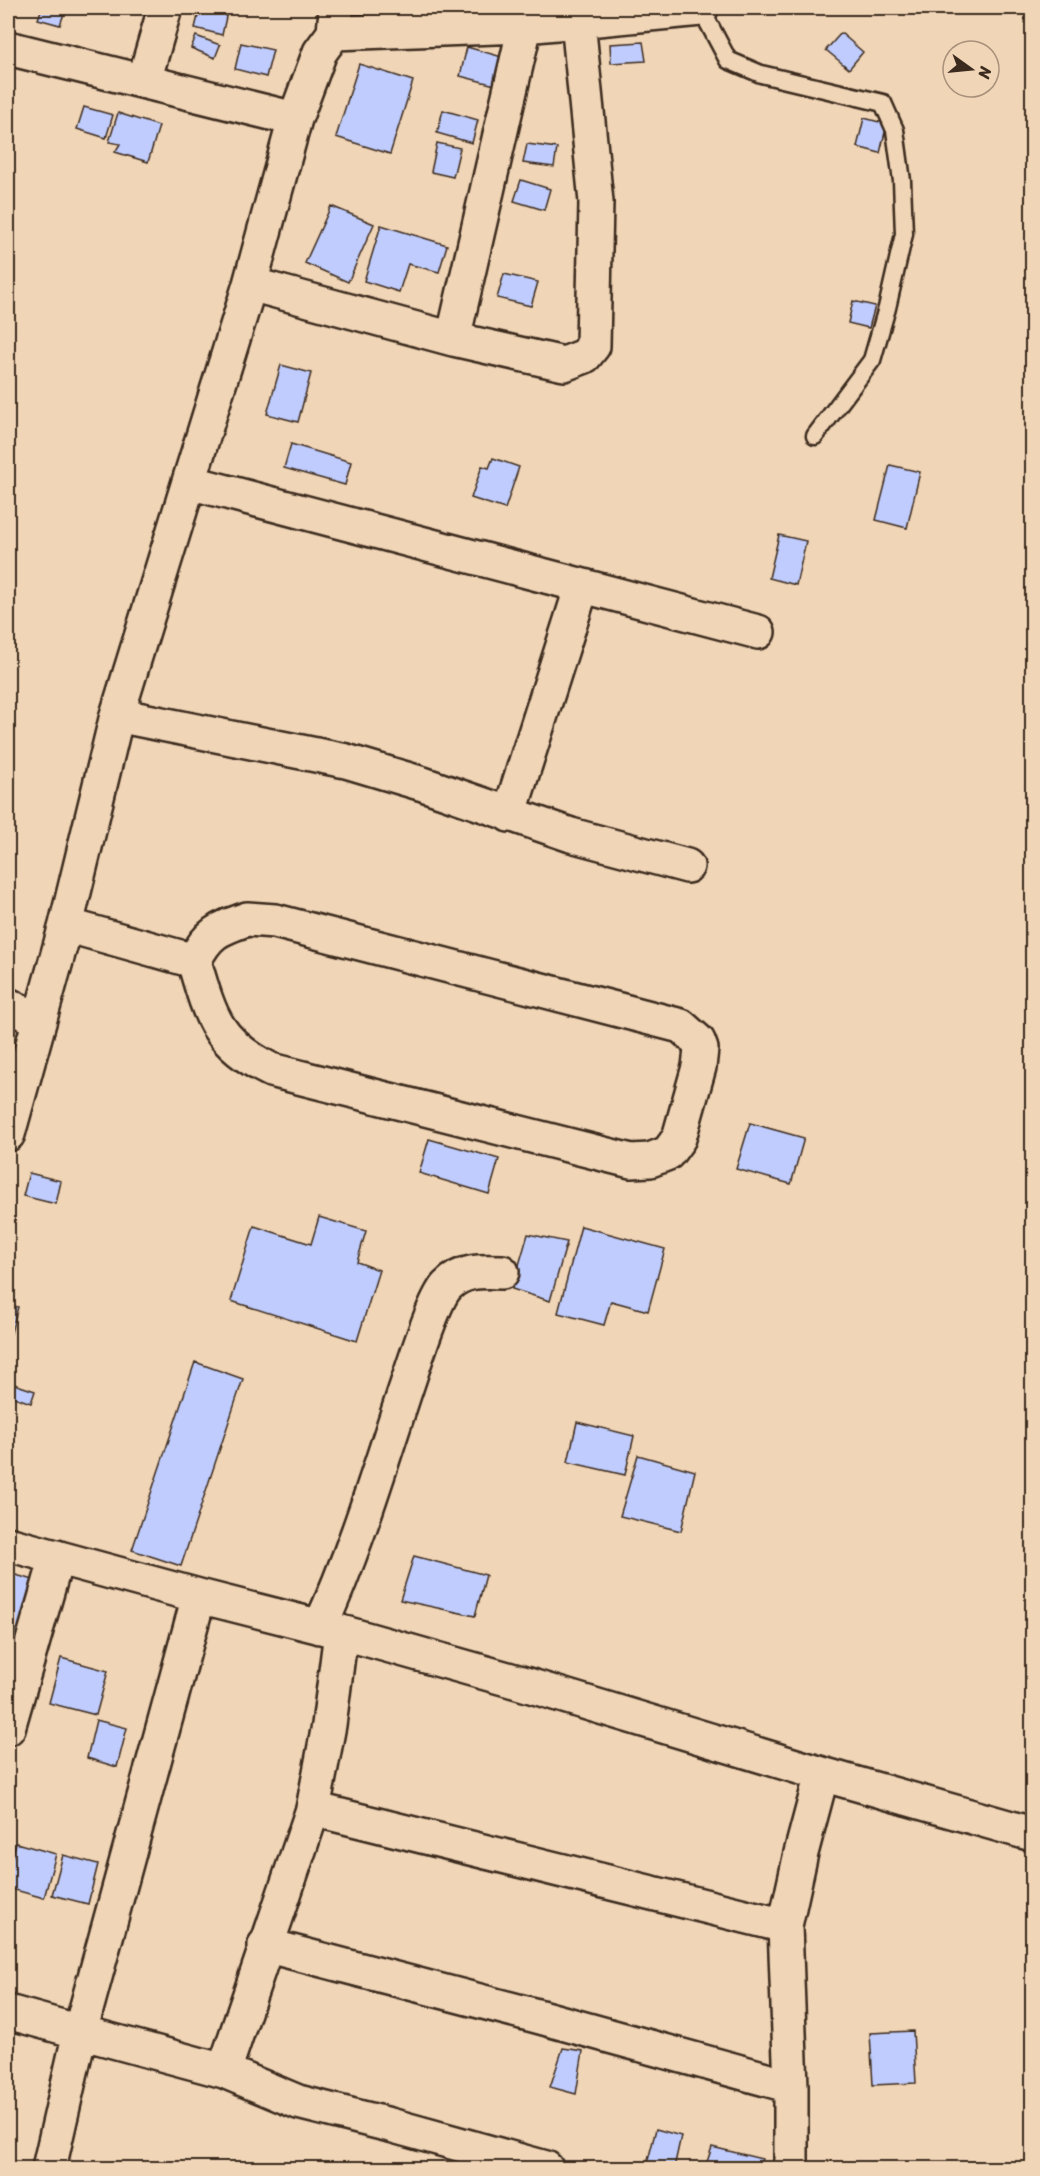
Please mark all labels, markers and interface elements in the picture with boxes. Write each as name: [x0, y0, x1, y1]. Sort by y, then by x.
north arrow: [941, 39, 1001, 99]
text: N: [969, 63, 1001, 83]

